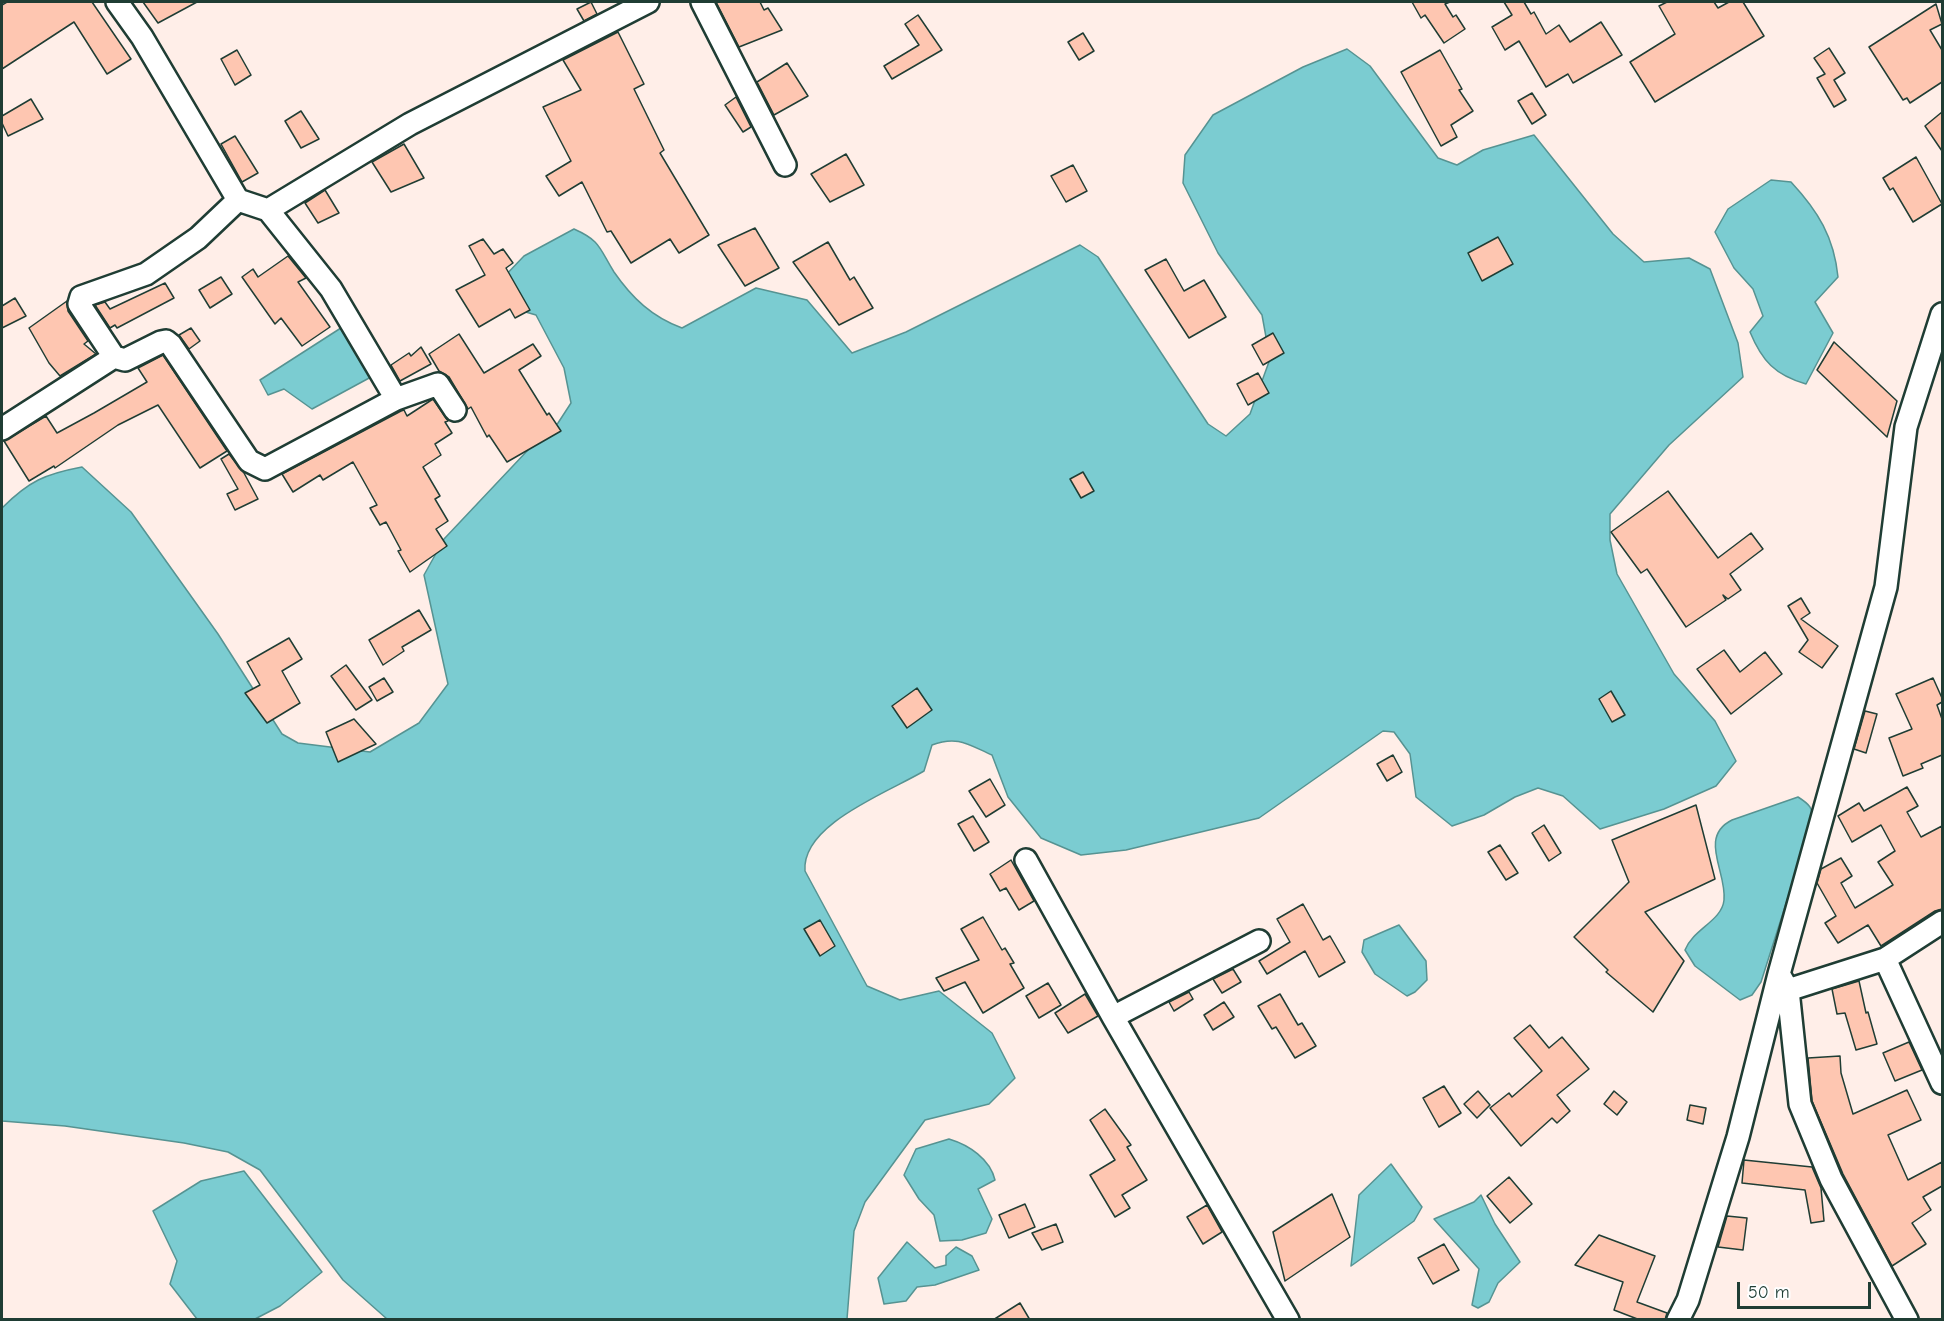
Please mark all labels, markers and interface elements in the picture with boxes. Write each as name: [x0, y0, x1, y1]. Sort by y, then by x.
scale bar: [1740, 1270, 1874, 1308]
text: 50 m: [1748, 1282, 1790, 1303]

